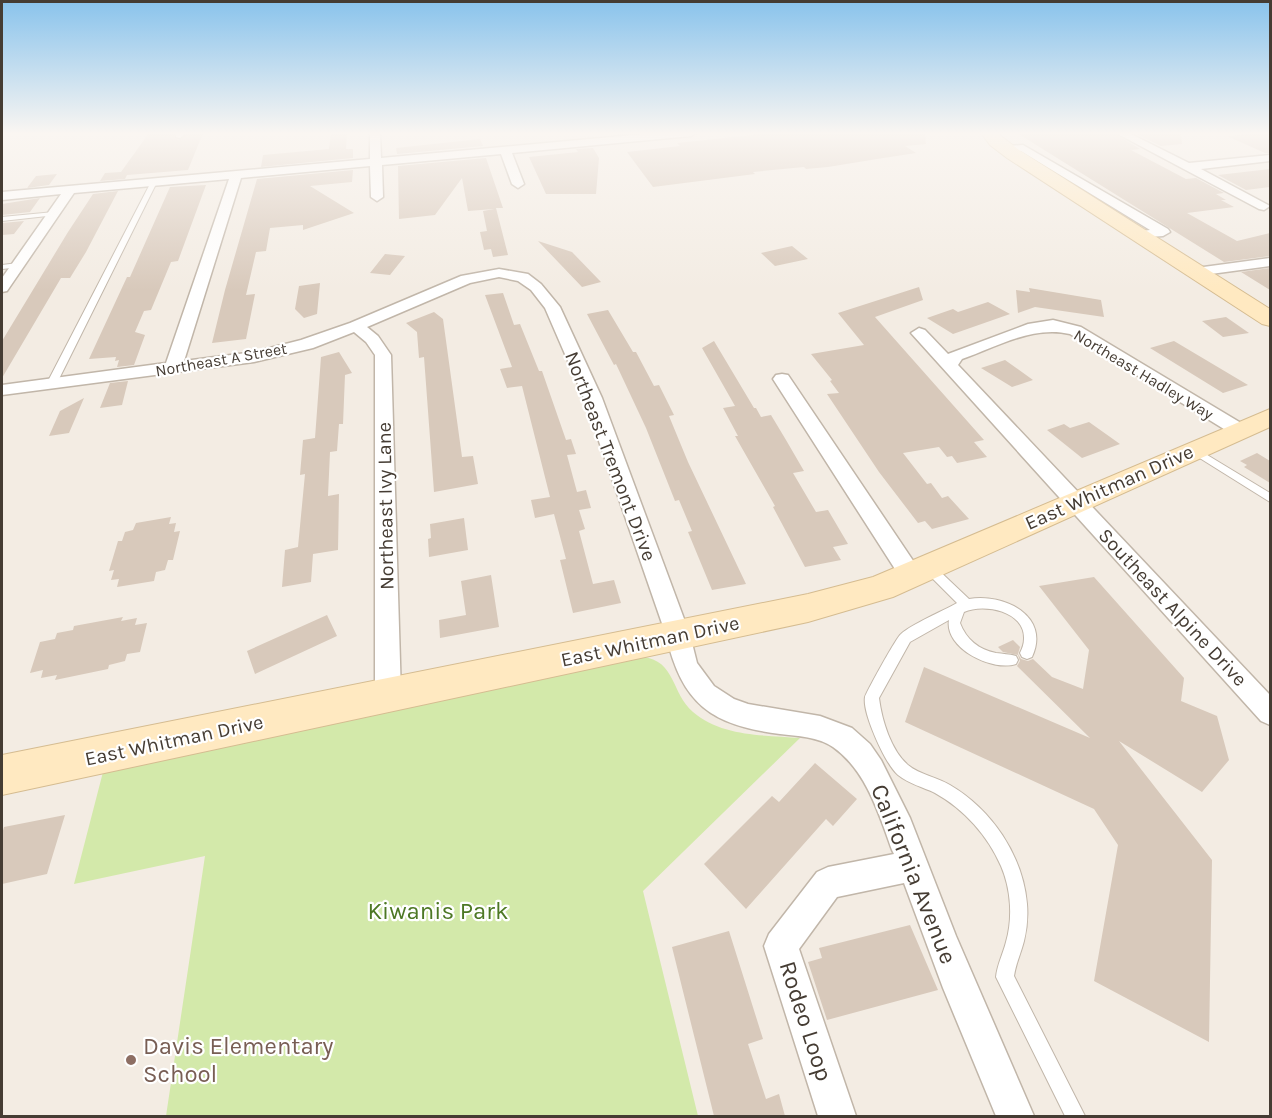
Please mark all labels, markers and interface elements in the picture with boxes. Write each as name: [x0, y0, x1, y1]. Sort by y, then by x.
street label: Northeast Hadley Way: [1071, 325, 1217, 424]
street label: Northeast A Street: [154, 339, 288, 380]
street label: Northeast Tremont Drive: [560, 348, 661, 564]
street label: Northeast Ivy Lane: [373, 422, 398, 590]
street label: East Whitman Drive: [1022, 440, 1197, 535]
street label: Southeast Alpine Drive: [1094, 524, 1252, 691]
street label: East Whitman Drive: [559, 611, 741, 672]
street label: East Whitman Drive: [83, 710, 265, 771]
street label: California Avenue: [865, 780, 963, 968]
park label: Kiwanis Park: [368, 897, 508, 925]
street label: Rodeo Loop: [773, 957, 839, 1085]
place label: Davis Elementary School: [143, 1032, 333, 1088]
marker: Davis Elementary School: [124, 1053, 138, 1067]

